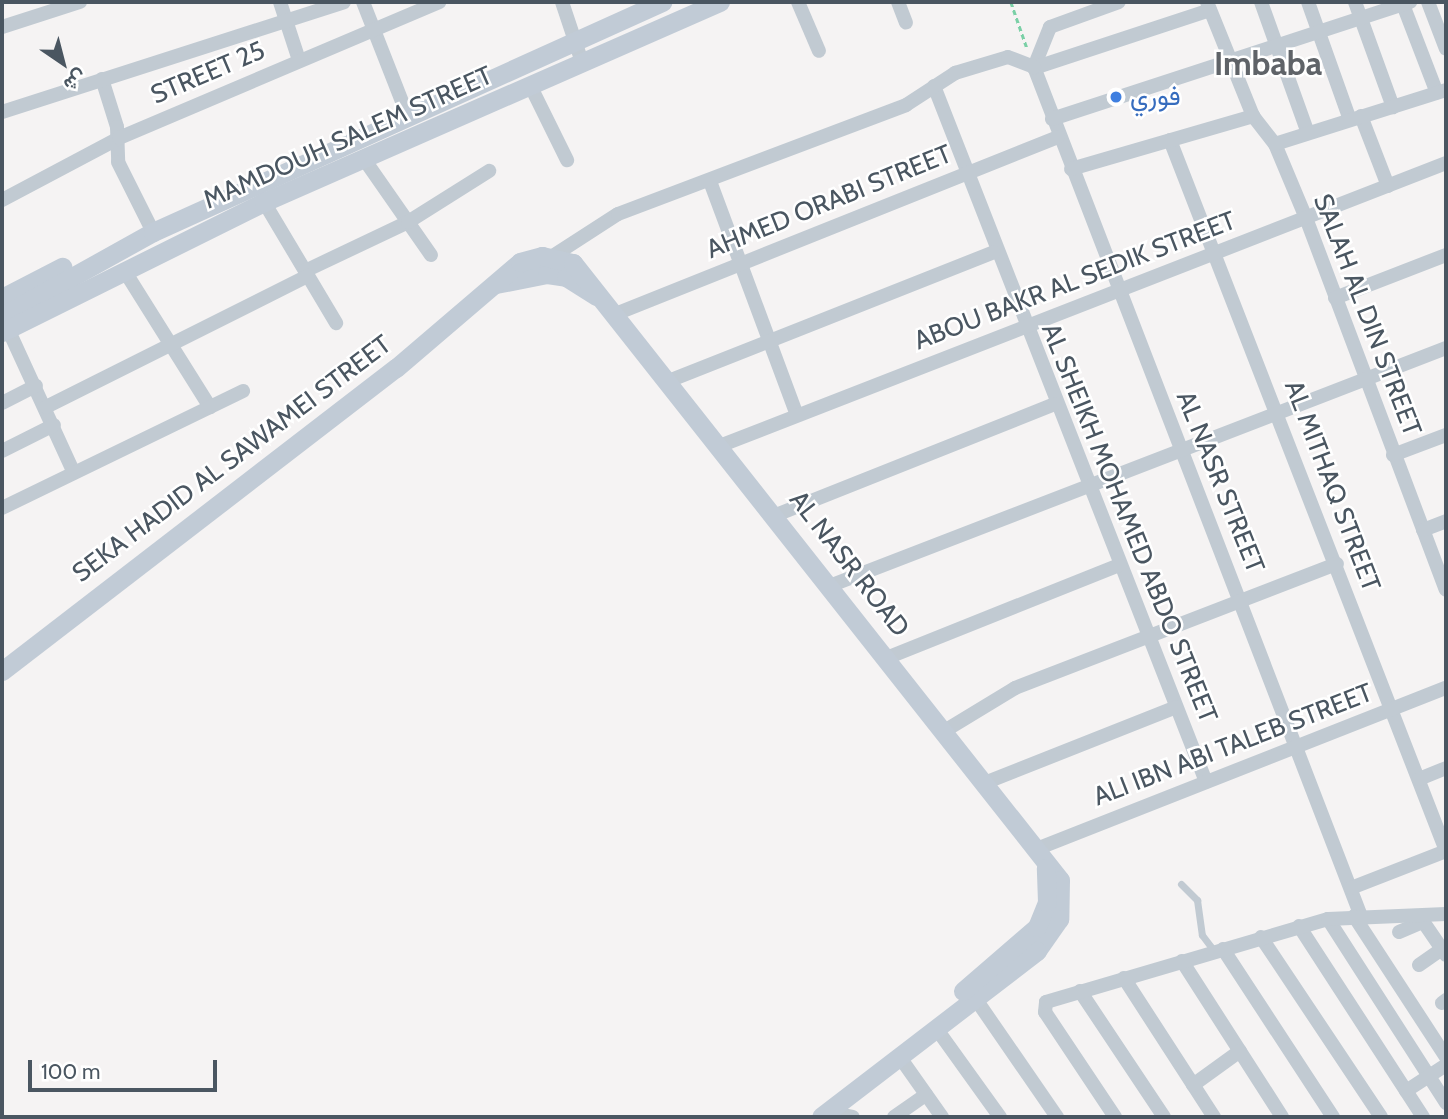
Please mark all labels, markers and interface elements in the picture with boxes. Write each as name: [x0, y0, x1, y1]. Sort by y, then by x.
north arrow: [28, 28, 98, 98]
street label: STREET 25: [146, 35, 270, 111]
district label: Imbaba: [1214, 44, 1322, 84]
street label: MAMDOUH SALEM STREET: [199, 60, 497, 216]
text: ش: [59, 65, 91, 97]
place label: فوري: [1130, 81, 1181, 113]
marker: فوري: [1108, 89, 1124, 105]
street label: AHMED ORABI STREET: [702, 139, 956, 265]
street label: SALAH AL DIN STREET: [1306, 190, 1428, 440]
street label: ABOU BAKR AL SEDIK STREET: [910, 205, 1240, 357]
street label: AL SHEIKH MOHAMED ABDO STREET: [1034, 319, 1224, 727]
street label: SEKA HADID AL SAWAMEI STREET: [67, 329, 397, 589]
street label: AL MITHAQ STREET: [1277, 376, 1387, 596]
street label: AL NASR STREET: [1169, 387, 1271, 577]
street label: AL NASR ROAD: [782, 485, 916, 643]
street label: ALI IBN ABI TALEB STREET: [1089, 677, 1377, 813]
scale bar: [32, 1046, 220, 1090]
text: 100 m: [41, 1059, 100, 1084]

